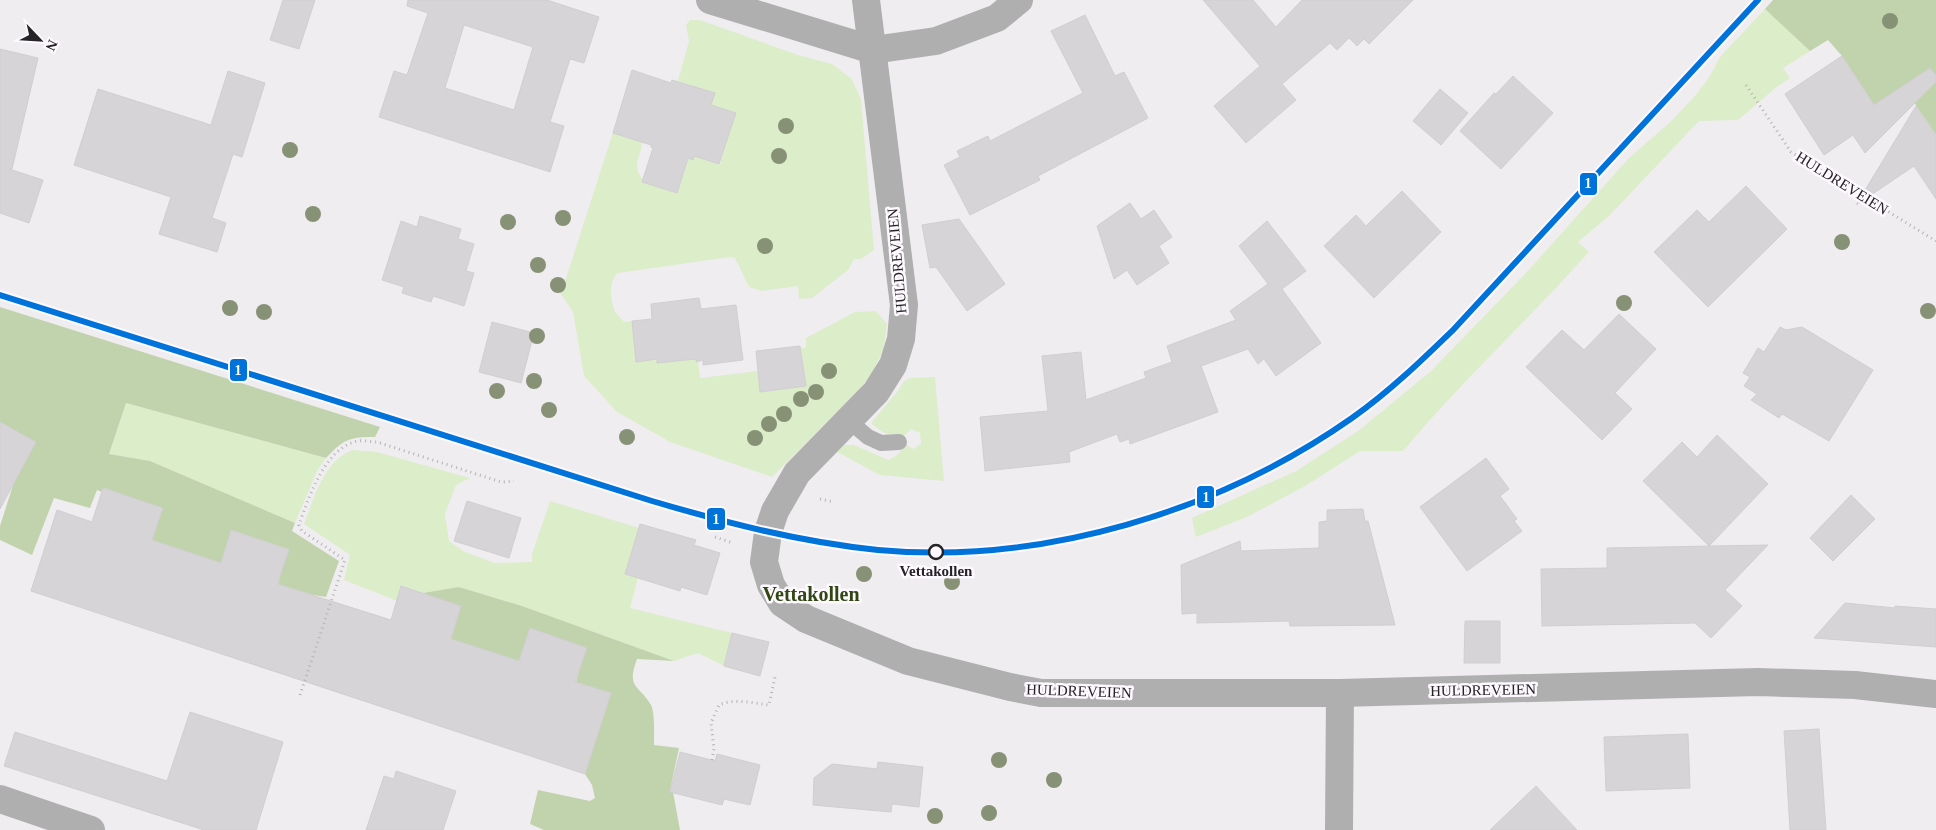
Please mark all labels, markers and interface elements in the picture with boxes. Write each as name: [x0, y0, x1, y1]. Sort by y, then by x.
north arrow: [15, 15, 65, 65]
text: N: [42, 38, 60, 53]
street label: HULDREVEIEN: [1793, 148, 1891, 218]
line badge: 1: [1579, 172, 1598, 196]
text: 1: [1585, 176, 1592, 191]
street label: HULDREVEIEN: [884, 207, 910, 314]
line badge: 1: [229, 358, 248, 382]
text: 1: [235, 363, 242, 378]
line badge: 1: [1196, 485, 1215, 509]
text: 1: [1203, 490, 1210, 505]
line badge: 1: [706, 507, 726, 531]
text: 1: [713, 512, 720, 527]
marker: Vettakollen: [928, 544, 944, 560]
place label: Vettakollen: [900, 563, 973, 579]
district label: Vettakollen: [762, 583, 860, 605]
street label: HULDREVEIEN: [1026, 681, 1132, 701]
street label: HULDREVEIEN: [1430, 681, 1536, 699]

